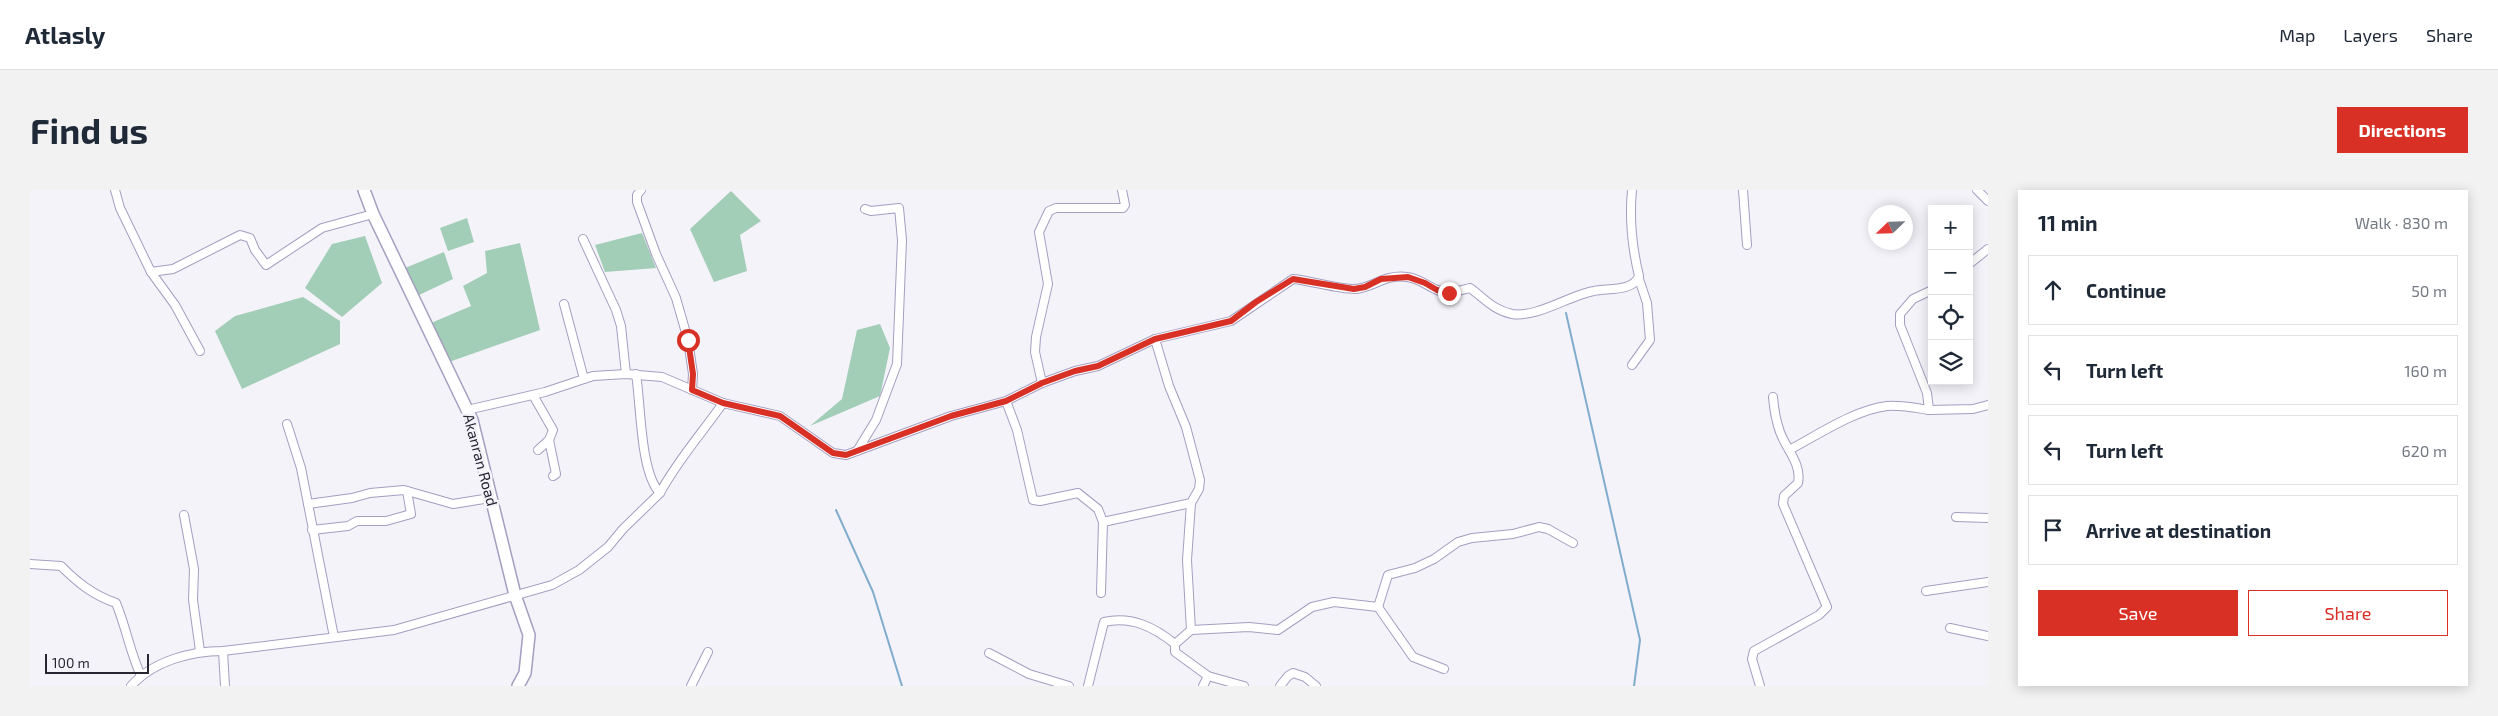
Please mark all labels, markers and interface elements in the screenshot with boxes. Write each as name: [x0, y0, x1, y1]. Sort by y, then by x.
text: Atlasly: [25, 20, 105, 49]
text: Map: [2279, 24, 2315, 46]
text: Layers: [2343, 24, 2398, 46]
text: Share: [2426, 24, 2473, 46]
button: Directions: [2337, 107, 2468, 153]
text: Find us: [30, 109, 148, 151]
north arrow: [1868, 205, 1913, 250]
map controls: [1928, 205, 1973, 385]
button: +: [1928, 205, 1973, 250]
text: 11 min: [2038, 210, 2098, 235]
text: Walk · 830 m: [2355, 213, 2448, 232]
button: −: [1928, 250, 1973, 295]
icon: ahead: [2039, 276, 2067, 304]
text: Continue: [2086, 279, 2166, 302]
text: 50 m: [2411, 281, 2447, 300]
route end: [1438, 282, 1461, 305]
button: locate: [1928, 295, 1973, 340]
route start: [677, 329, 700, 352]
button: layers: [1928, 340, 1973, 385]
icon: left: [2039, 356, 2067, 384]
text: Turn left: [2086, 359, 2163, 382]
text: 160 m: [2404, 361, 2447, 380]
street label: Akanran Road: [460, 412, 502, 508]
icon: left: [2039, 436, 2067, 464]
text: Turn left: [2086, 439, 2163, 462]
text: 620 m: [2402, 441, 2447, 460]
icon: arrive: [2039, 516, 2067, 544]
text: Arrive at destination: [2086, 519, 2271, 542]
button: Save: [2038, 590, 2238, 636]
button: Share: [2248, 590, 2448, 636]
scale bar: [45, 651, 149, 674]
text: 100 m: [52, 654, 90, 671]

